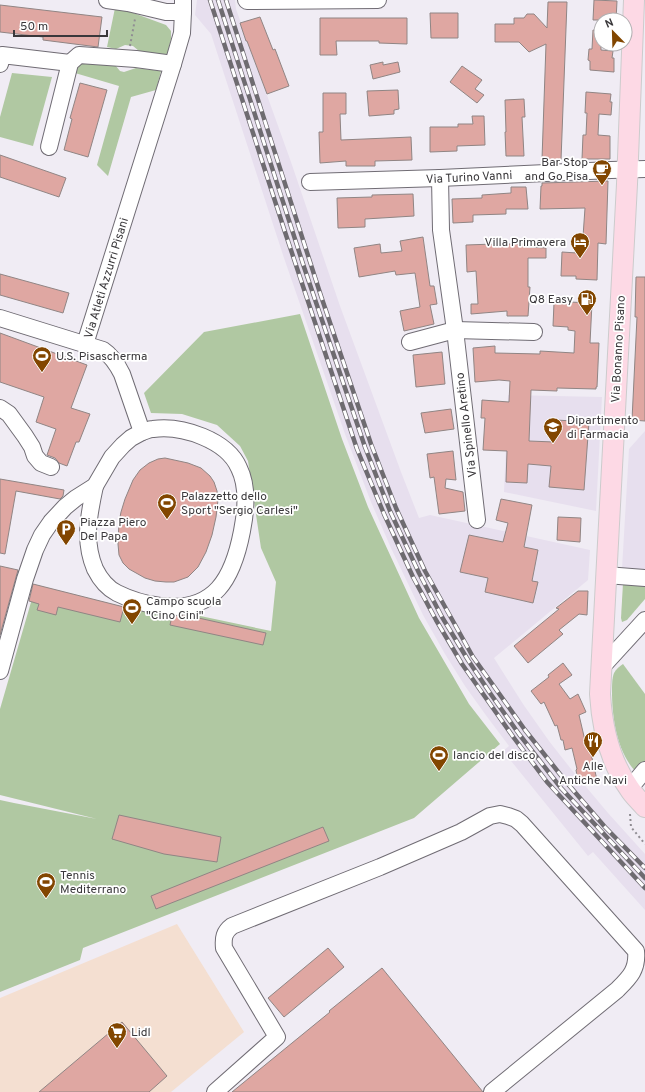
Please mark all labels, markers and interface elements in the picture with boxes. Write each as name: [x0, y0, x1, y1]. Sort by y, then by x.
scale bar: [14, 12, 107, 38]
north arrow: [593, 12, 633, 52]
text: N: [603, 16, 616, 32]
text: 50 m: [20, 19, 48, 35]
place label: Bar Stop and Go Pisa: [525, 155, 588, 185]
cafe icon: Bar Stop and Go Pisa: [591, 158, 613, 186]
street label: Via Turino Vanni: [425, 168, 513, 188]
street label: Via Atleti Azzurri Pisani: [81, 216, 133, 341]
hotel icon: Villa Primavera: [569, 231, 591, 259]
place label: Villa Primavera: [485, 235, 566, 251]
fuel station icon: Q8 Easy: [576, 288, 598, 316]
place label: Q8 Easy: [529, 292, 573, 308]
street label: Via Bonanno Pisano: [608, 295, 630, 403]
sports icon: U.S. Pisascherma: [31, 345, 53, 373]
place label: U.S. Pisascherma: [56, 349, 147, 365]
street label: Via Spinello Aretino: [453, 371, 481, 478]
place label: Dipartimento di Farmacia: [567, 413, 639, 443]
school or university icon: Dipartimento di Farmacia: [542, 416, 564, 444]
place label: Palazzetto dello Sport "Sergio Carlesi": [181, 489, 298, 519]
sports icon: Palazzetto dello Sport "Sergio Carlesi": [156, 492, 178, 520]
place label: Piazza Piero Del Papa: [80, 515, 147, 545]
parking icon: Piazza Piero Del Papa: [55, 518, 77, 546]
place label: Campo scuola "Cino Cini": [146, 594, 221, 624]
sports icon: Campo scuola "Cino Cini": [121, 597, 143, 625]
restaurant icon: Alle Antiche Navi: [582, 730, 604, 758]
sports icon: lancio del disco: [428, 744, 450, 772]
place label: lancio del disco: [453, 748, 536, 764]
place label: Alle Antiche Navi: [559, 759, 627, 789]
place label: Tennis Mediterrano: [60, 868, 127, 898]
sports icon: Tennis Mediterrano: [35, 871, 57, 899]
supermarket icon: Lidl: [106, 1021, 128, 1049]
place label: Lidl: [131, 1025, 151, 1041]

